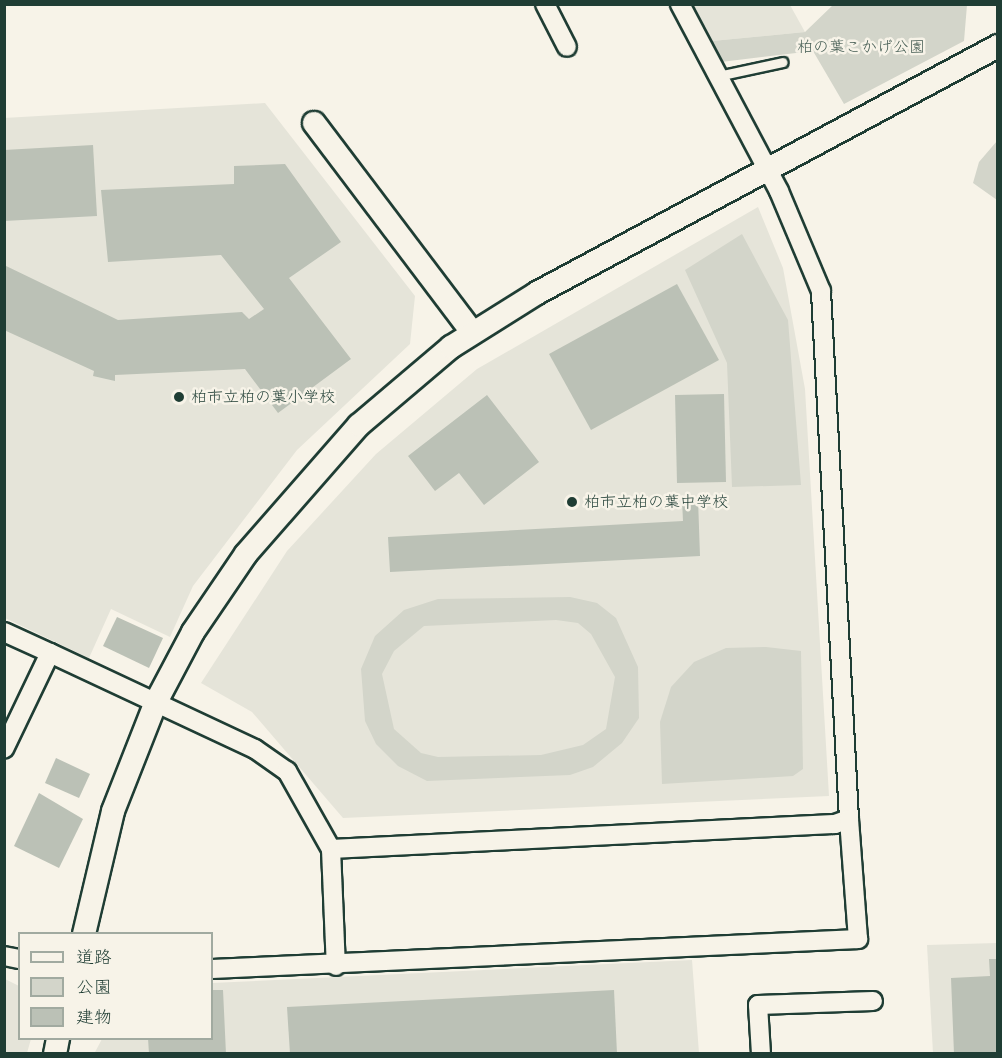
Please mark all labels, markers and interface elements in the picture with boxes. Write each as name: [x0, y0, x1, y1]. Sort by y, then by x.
park label: 柏の葉こかげ公園: [797, 37, 925, 57]
place label: 柏市立柏の葉小学校: [191, 387, 335, 407]
marker: 柏市立柏の葉小学校: [172, 390, 186, 404]
place label: 柏市立柏の葉中学校: [584, 492, 728, 512]
marker: 柏市立柏の葉中学校: [565, 495, 579, 509]
legend: [18, 932, 213, 1040]
text: 道路: [76, 941, 112, 973]
text: 公園: [76, 971, 112, 1003]
text: 建物: [76, 1001, 112, 1033]

